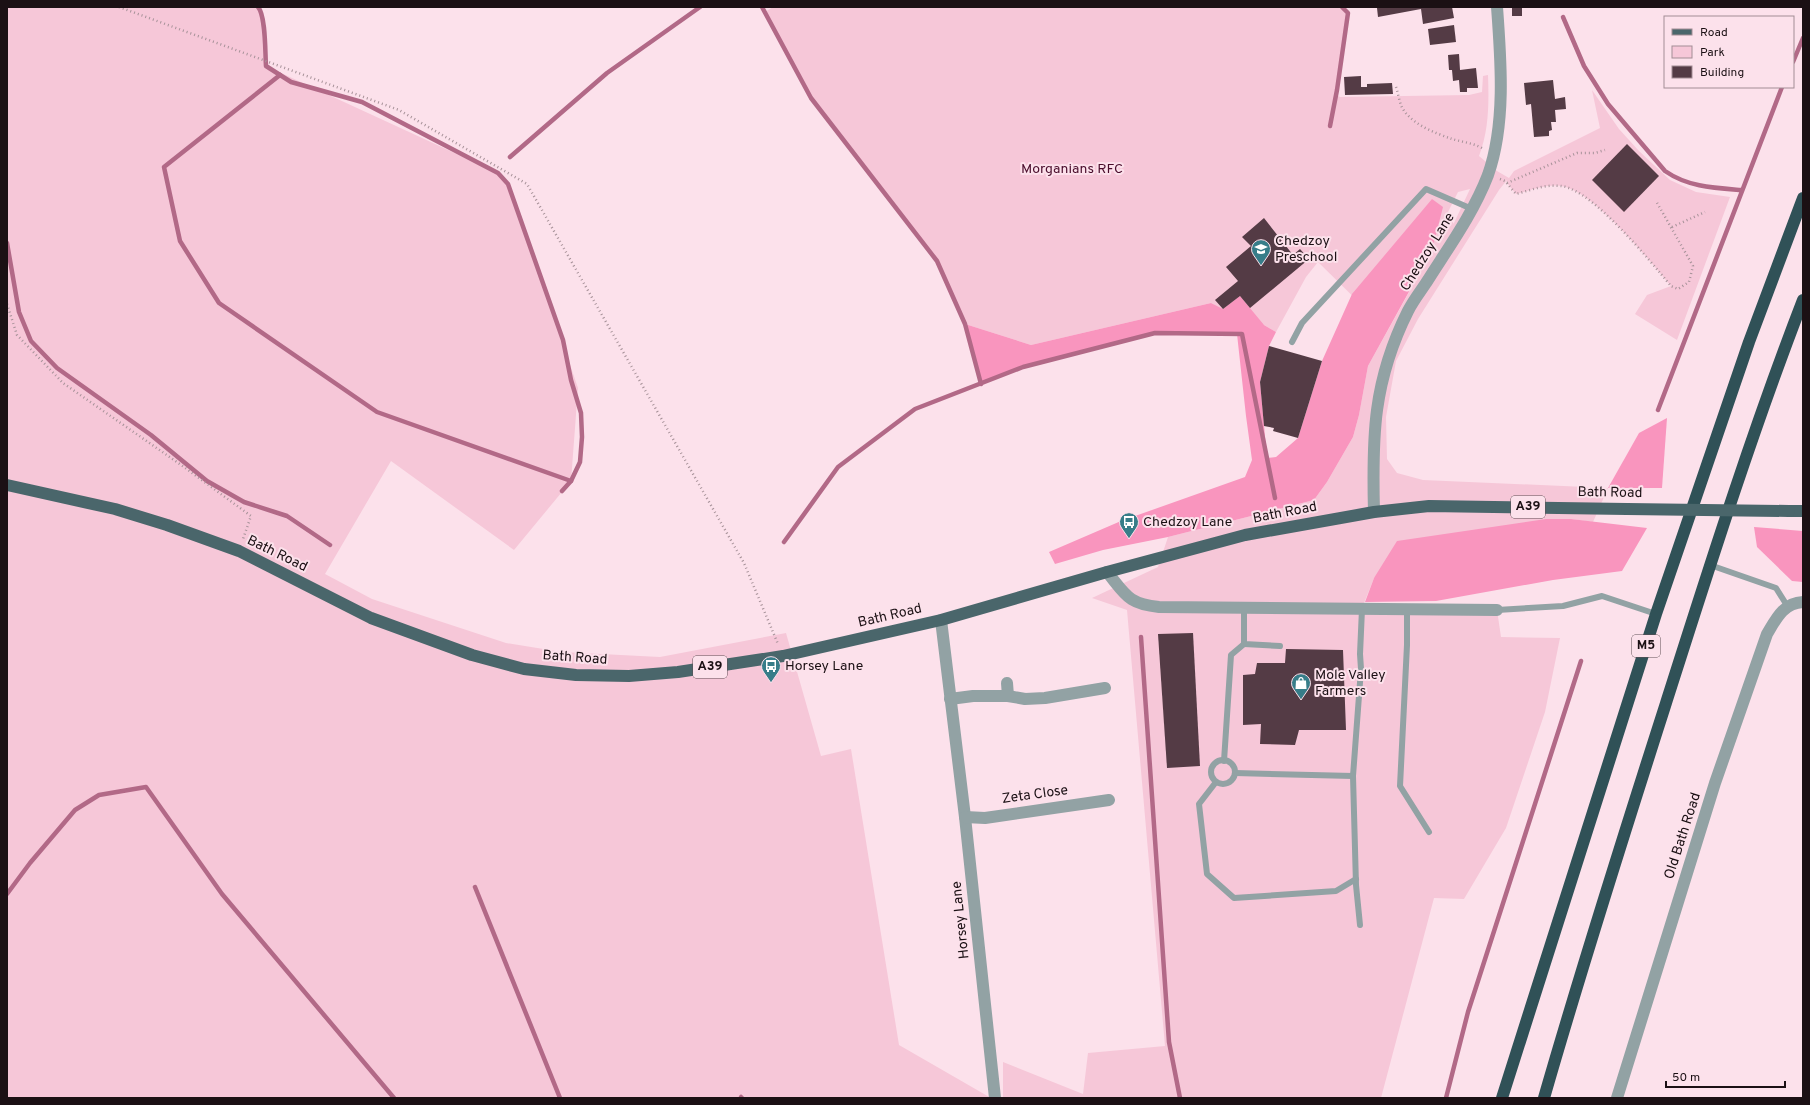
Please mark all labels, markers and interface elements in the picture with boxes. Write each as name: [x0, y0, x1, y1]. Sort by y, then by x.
legend: [1664, 16, 1794, 88]
text: Road: [1700, 25, 1728, 41]
text: Park: [1700, 45, 1725, 61]
text: Building: [1700, 65, 1744, 81]
park label: Morganians RFC: [1021, 161, 1123, 178]
street label: Chedzoy Lane: [1397, 210, 1459, 294]
place label: Chedzoy Preschool: [1275, 233, 1337, 266]
school or university icon: Chedzoy Preschool: [1250, 238, 1272, 266]
street label: Bath Road: [1577, 484, 1643, 502]
road number: A39: [1511, 496, 1545, 518]
street label: Bath Road: [1251, 498, 1319, 528]
bus stop icon: Chedzoy Lane: [1118, 511, 1140, 539]
place label: Chedzoy Lane: [1143, 514, 1232, 531]
street label: Bath Road: [244, 532, 310, 576]
street label: Bath Road: [856, 600, 924, 632]
road number: M5: [1632, 635, 1660, 657]
street label: Bath Road: [542, 647, 608, 669]
bus stop icon: Horsey Lane: [760, 655, 782, 683]
road number: A39: [693, 656, 727, 678]
place label: Horsey Lane: [785, 658, 863, 675]
place label: Mole Valley Farmers: [1315, 667, 1386, 700]
shop icon: Mole Valley Farmers: [1290, 672, 1312, 700]
street label: Zeta Close: [1001, 782, 1069, 808]
street label: Old Bath Road: [1661, 791, 1705, 881]
street label: Horsey Lane: [948, 880, 974, 960]
scale bar: [1666, 1063, 1785, 1089]
text: 50 m: [1672, 1070, 1700, 1086]

